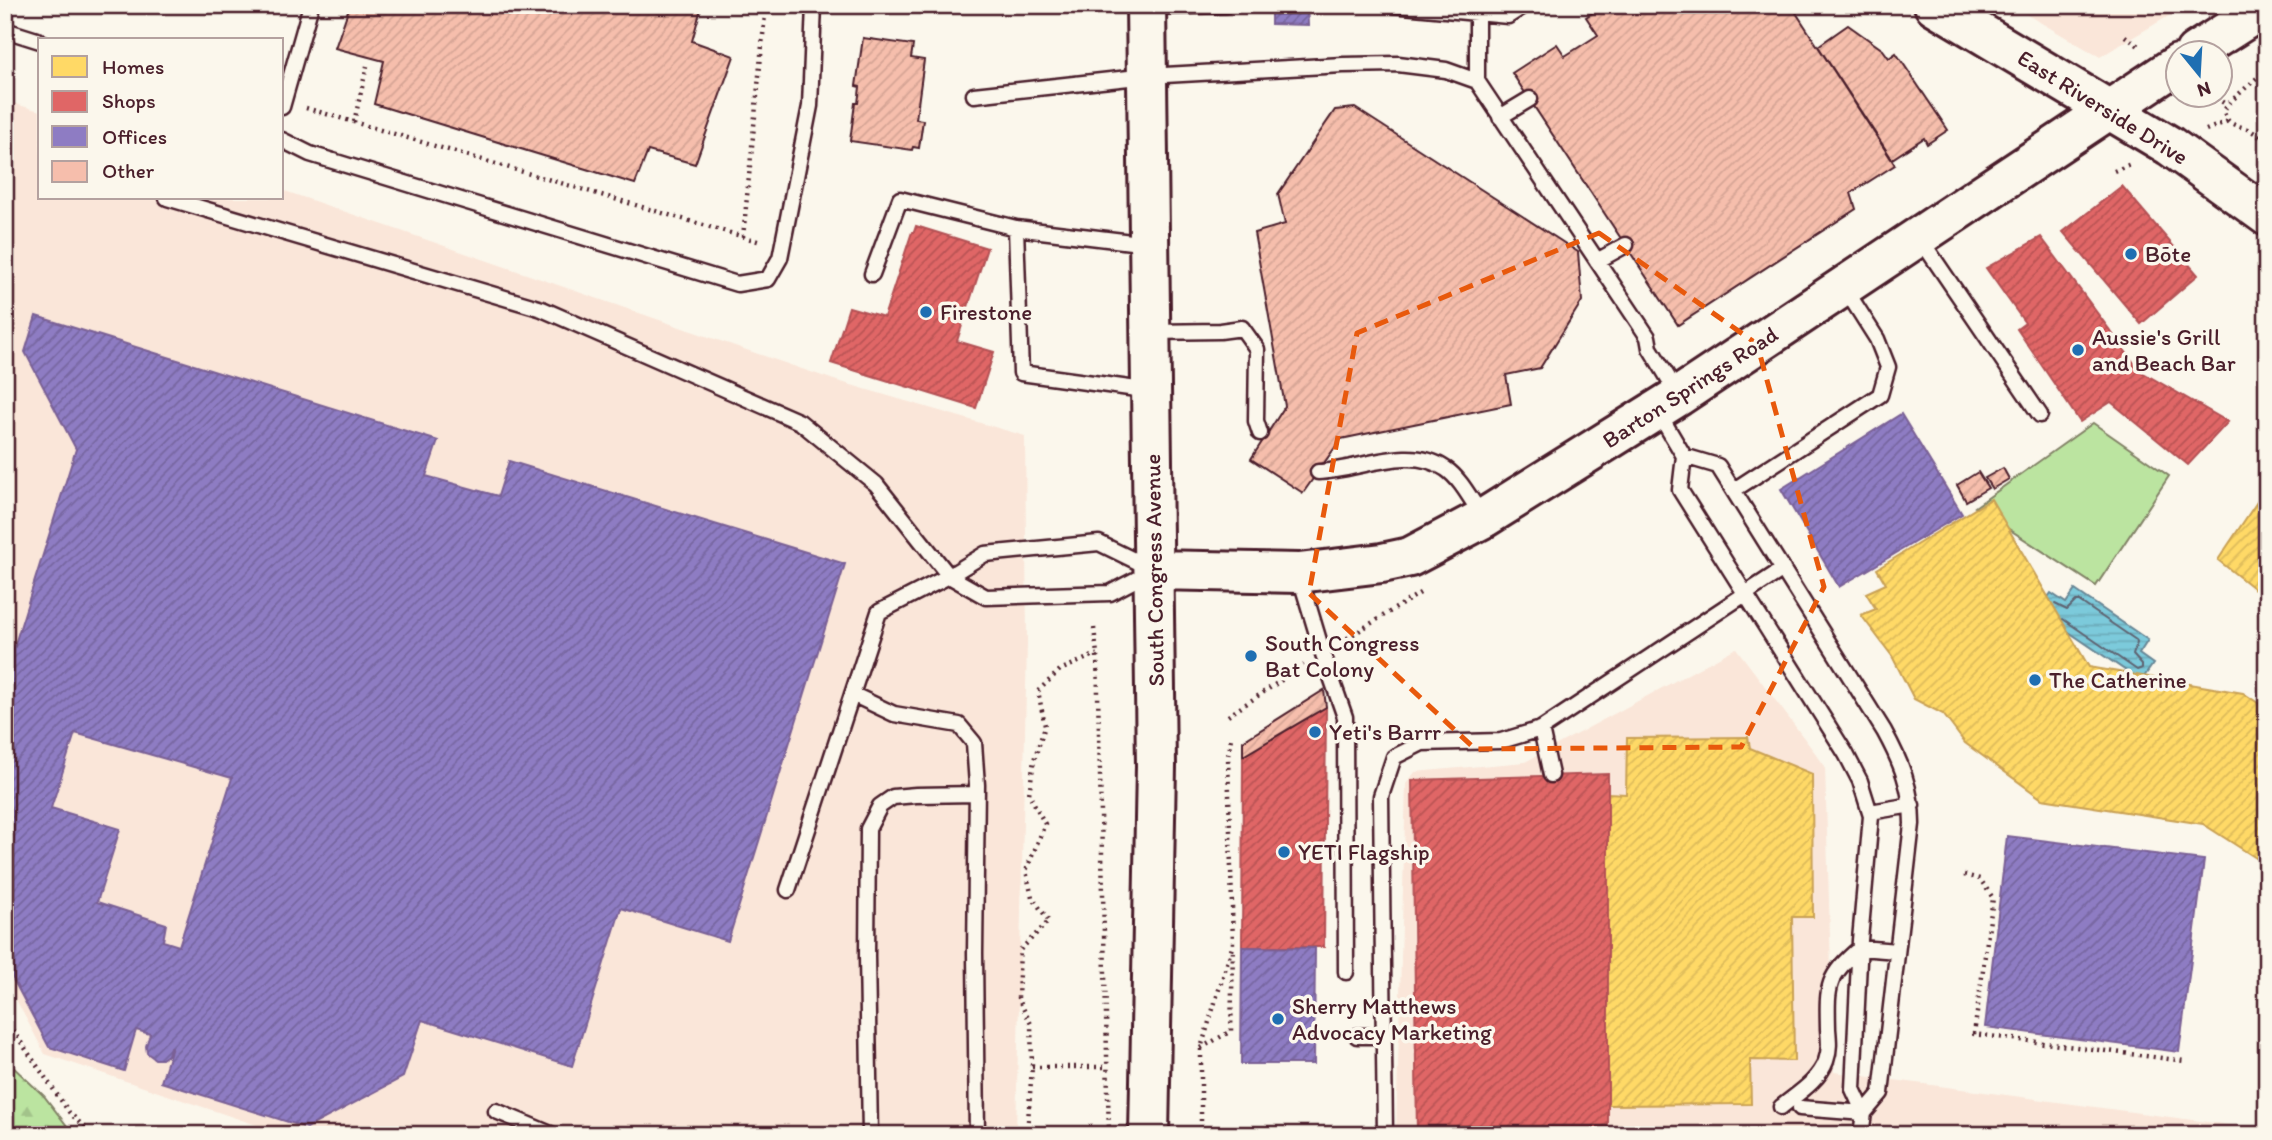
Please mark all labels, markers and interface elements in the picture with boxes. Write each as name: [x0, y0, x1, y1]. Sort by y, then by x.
legend: [38, 38, 284, 200]
north arrow: [2164, 38, 2234, 108]
street label: East Riverside Drive: [2013, 43, 2193, 171]
text: Homes: [102, 54, 164, 79]
text: N: [2194, 77, 2214, 103]
text: Shops: [102, 88, 156, 113]
text: Offices: [102, 124, 167, 149]
text: Other: [102, 158, 155, 183]
place label: Bōte: [2145, 240, 2191, 268]
marker: Bōte: [2123, 246, 2139, 262]
place label: Firestone: [940, 298, 1032, 326]
marker: Firestone: [918, 304, 934, 320]
street label: Barton Springs Road: [1597, 320, 1783, 454]
place label: Aussie's Grill and Beach Bar: [2092, 323, 2236, 377]
marker: Aussie's Grill and Beach Bar: [2070, 342, 2086, 358]
street label: South Congress Avenue: [1138, 453, 1170, 687]
place label: South Congress Bat Colony: [1265, 629, 1419, 683]
marker: South Congress Bat Colony: [1243, 648, 1259, 664]
place label: The Catherine: [2049, 666, 2187, 694]
marker: The Catherine: [2027, 672, 2043, 688]
place label: Yeti's Barrr: [1329, 718, 1441, 746]
marker: Yeti's Barrr: [1307, 724, 1323, 740]
place label: YETI Flagship: [1298, 838, 1430, 866]
marker: YETI Flagship: [1276, 844, 1292, 860]
place label: Sherry Matthews Advocacy Marketing: [1292, 992, 1492, 1046]
marker: Sherry Matthews Advocacy Marketing: [1270, 1011, 1286, 1027]

